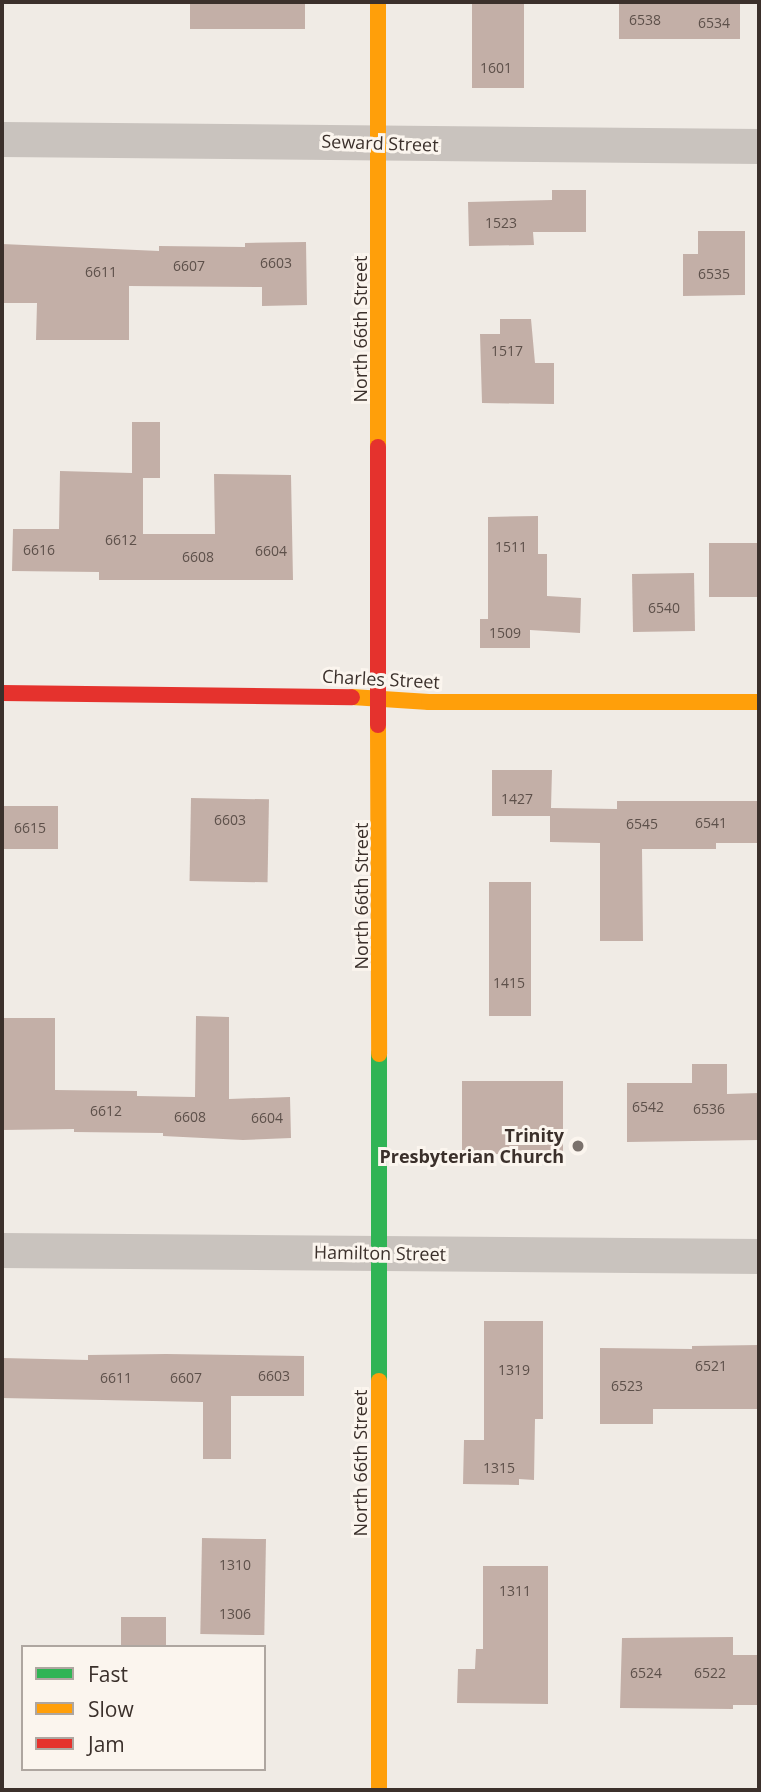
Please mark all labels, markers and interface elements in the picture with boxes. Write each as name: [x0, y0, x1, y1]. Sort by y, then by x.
house number: 6538: [629, 12, 661, 28]
house number: 6534: [698, 15, 730, 31]
house number: 1601: [480, 60, 512, 76]
street label: Seward Street: [321, 130, 439, 156]
house number: 1523: [485, 215, 517, 231]
house number: 6603: [260, 255, 292, 271]
street label: North 66th Street: [349, 256, 371, 402]
house number: 6607: [173, 258, 205, 274]
house number: 6611: [85, 264, 117, 280]
house number: 6535: [698, 266, 730, 282]
house number: 1517: [491, 343, 523, 359]
house number: 6612: [105, 532, 137, 548]
house number: 1511: [495, 539, 527, 555]
house number: 6616: [23, 542, 55, 558]
house number: 6604: [255, 543, 287, 559]
house number: 6608: [182, 549, 214, 565]
house number: 6540: [648, 600, 680, 616]
house number: 1509: [489, 625, 521, 641]
street label: Charles Street: [322, 665, 440, 693]
house number: 1427: [501, 791, 533, 807]
house number: 6603: [214, 812, 246, 828]
house number: 6541: [695, 815, 727, 831]
house number: 6545: [626, 816, 658, 832]
house number: 6615: [14, 820, 46, 836]
street label: North 66th Street: [350, 823, 372, 969]
house number: 1415: [493, 975, 525, 991]
house number: 6542: [632, 1099, 664, 1115]
house number: 6536: [693, 1101, 725, 1117]
house number: 6612: [90, 1103, 122, 1119]
house number: 6608: [174, 1109, 206, 1125]
house number: 6604: [251, 1110, 283, 1126]
place label: Trinity Presbyterian Church: [379, 1125, 564, 1168]
marker: Trinity Presbyterian Church: [570, 1138, 586, 1154]
street label: Hamilton Street: [314, 1241, 446, 1265]
house number: 6521: [695, 1358, 727, 1374]
house number: 1319: [498, 1362, 530, 1378]
house number: 6603: [258, 1368, 290, 1384]
house number: 6611: [100, 1370, 132, 1386]
house number: 6607: [170, 1370, 202, 1386]
house number: 6523: [611, 1378, 643, 1394]
street label: North 66th Street: [349, 1390, 371, 1536]
house number: 1315: [483, 1460, 515, 1476]
house number: 1310: [219, 1557, 251, 1573]
house number: 1311: [499, 1583, 531, 1599]
house number: 1306: [219, 1606, 251, 1622]
legend: [21, 1645, 266, 1771]
text: Fast: [88, 1660, 128, 1688]
house number: 6524: [630, 1665, 662, 1681]
house number: 6522: [694, 1665, 726, 1681]
text: Slow: [88, 1695, 134, 1723]
text: Jam: [88, 1730, 125, 1758]

